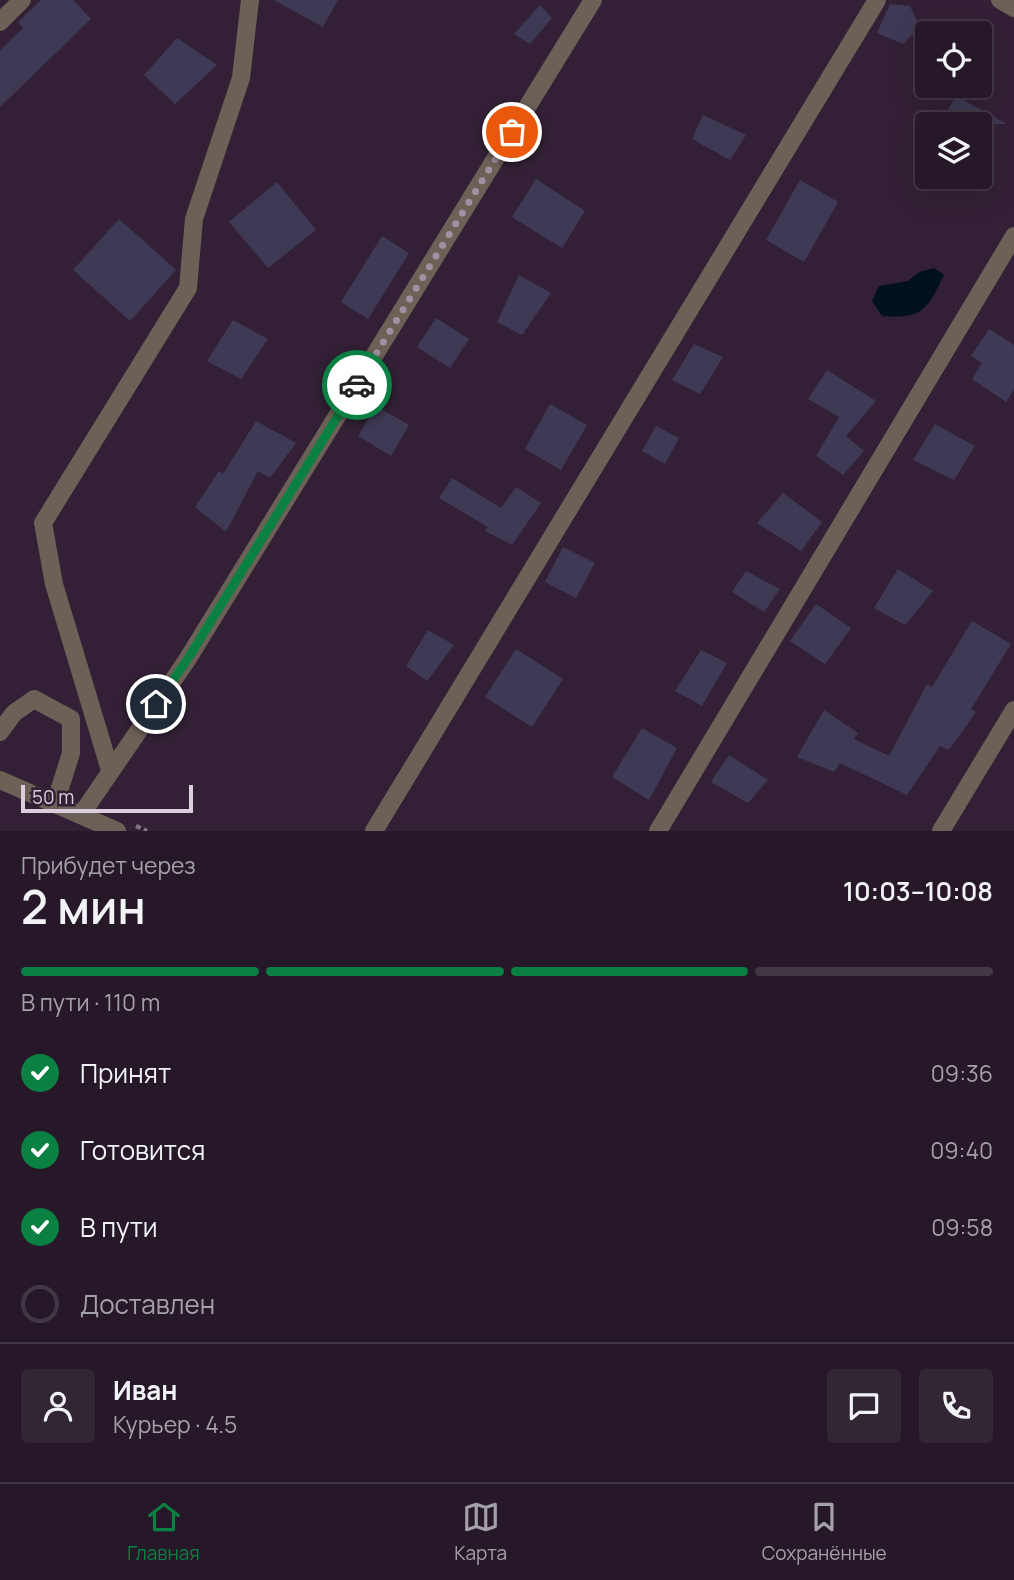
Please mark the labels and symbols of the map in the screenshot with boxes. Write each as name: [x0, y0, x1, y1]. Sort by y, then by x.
pin: [482, 102, 542, 162]
courier: [322, 350, 392, 420]
pin: [126, 674, 186, 734]
scale bar: [21, 782, 192, 814]

